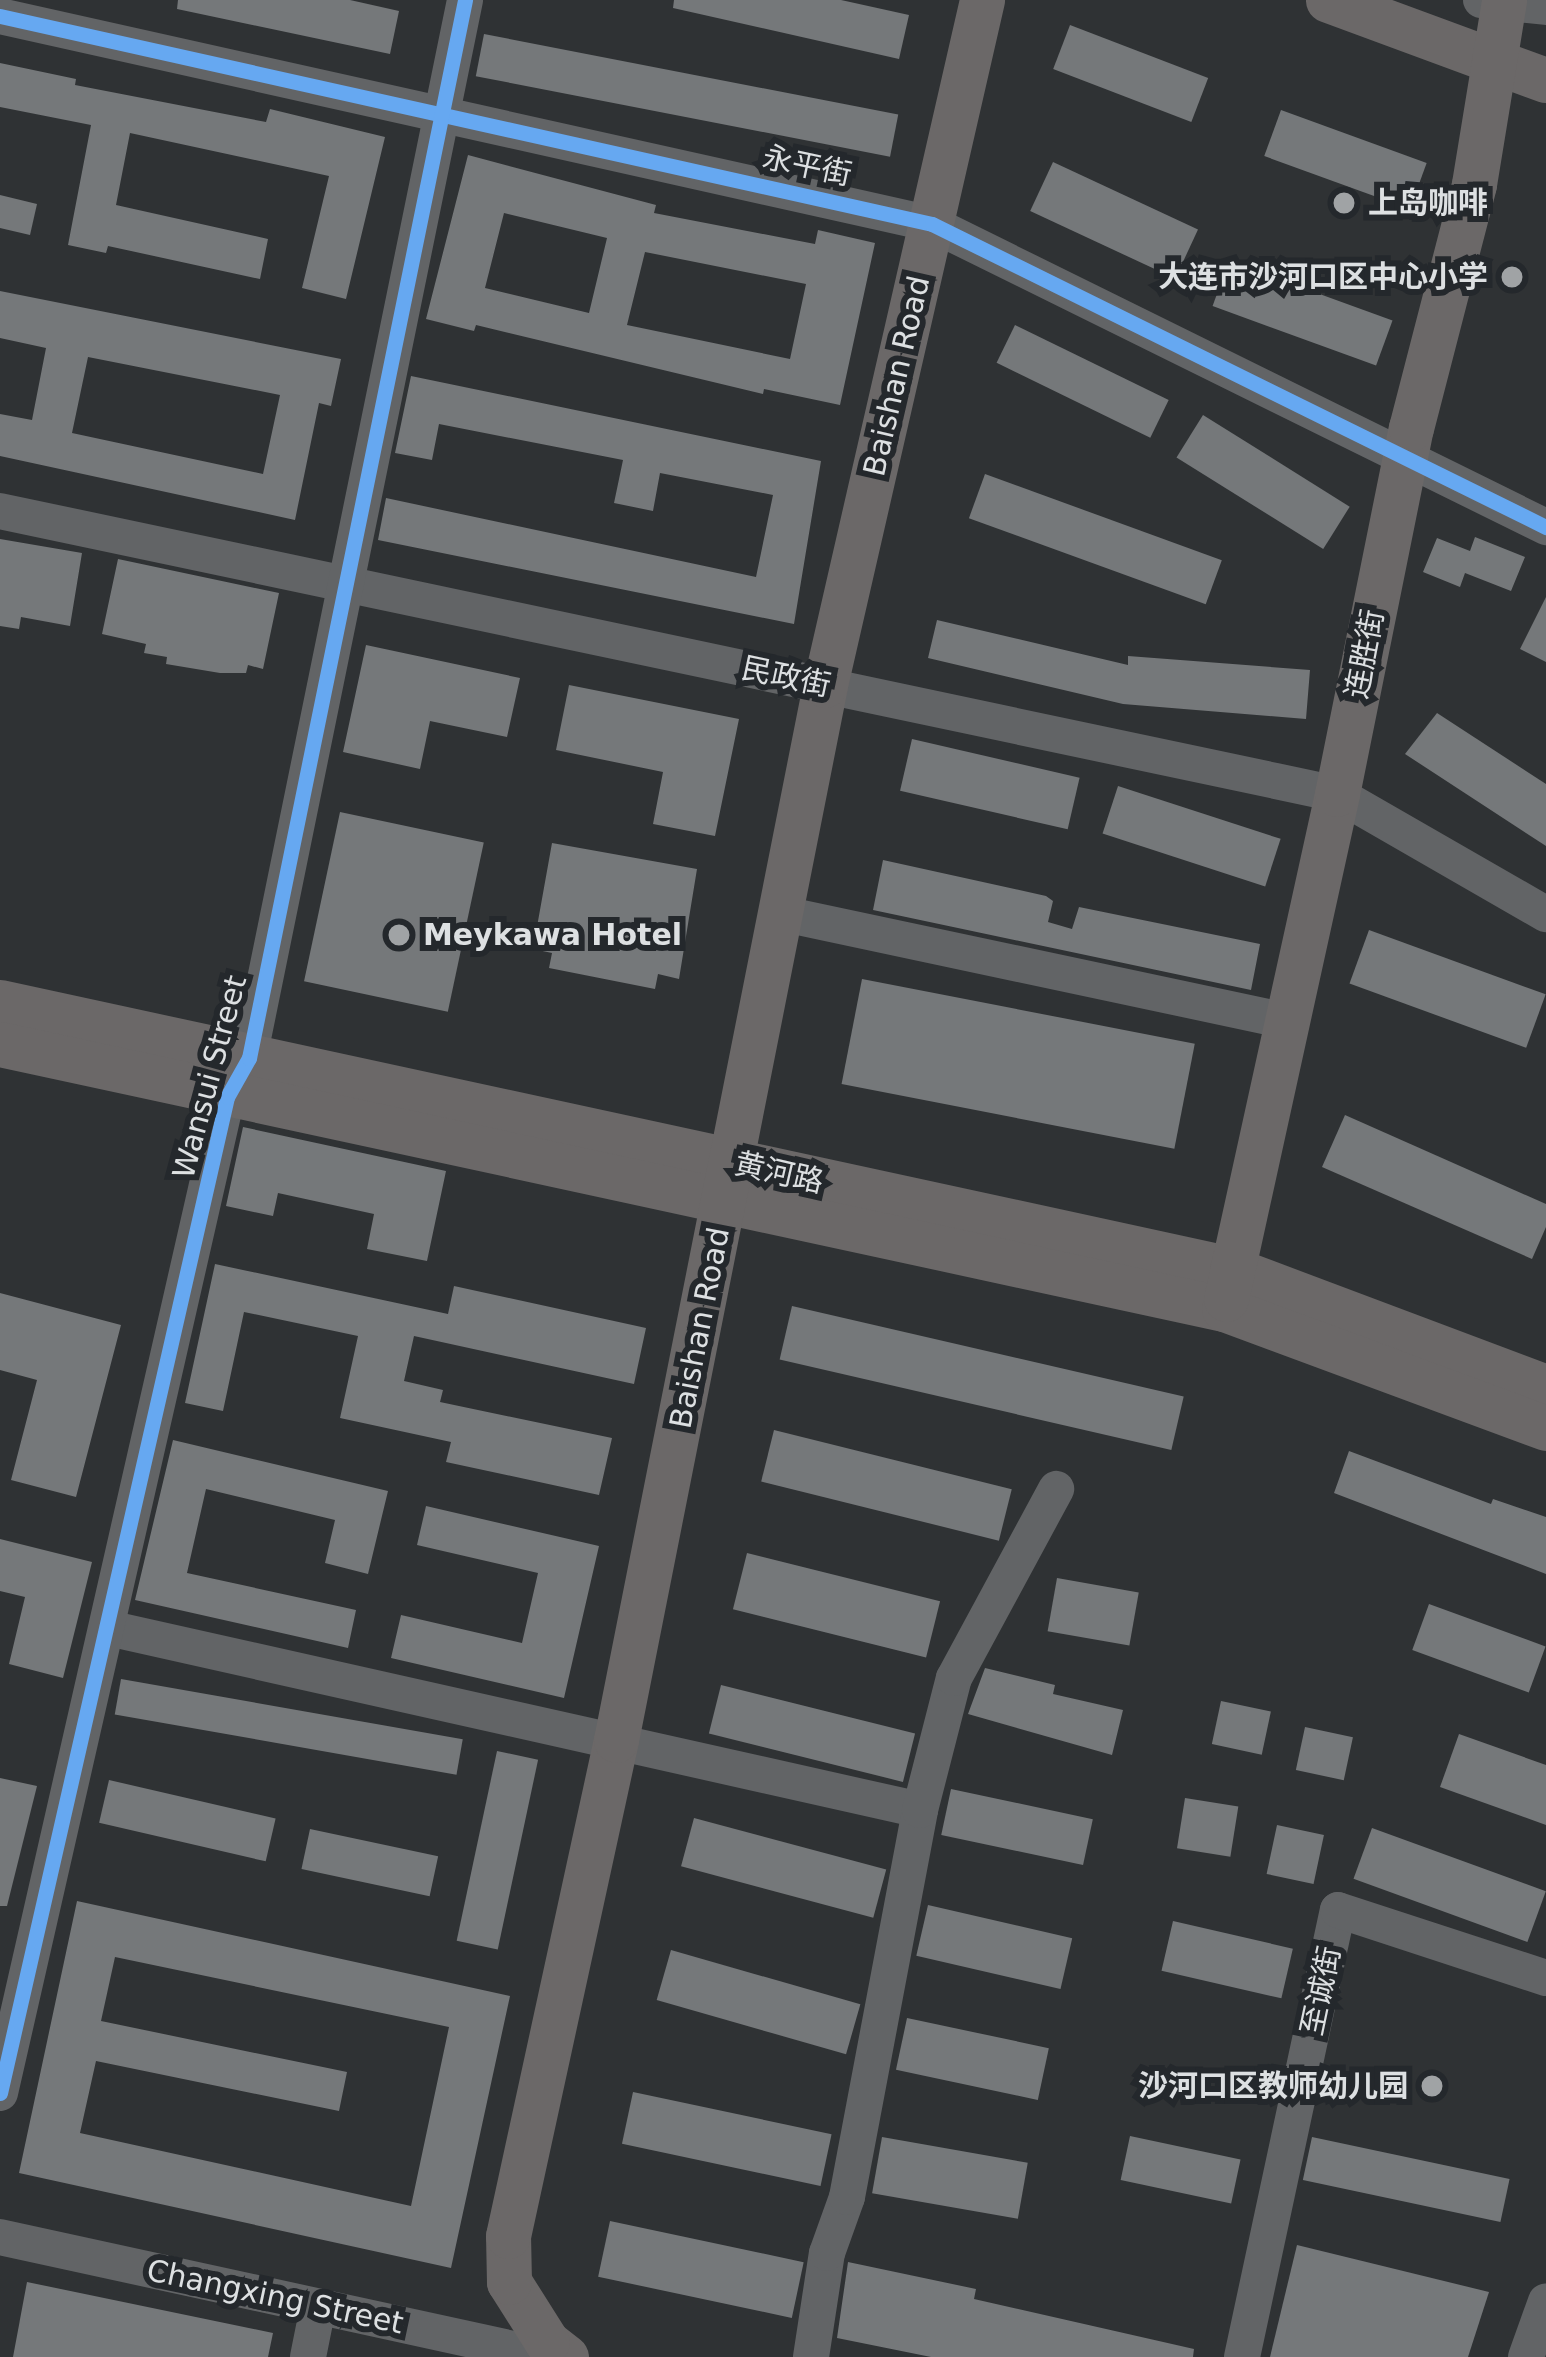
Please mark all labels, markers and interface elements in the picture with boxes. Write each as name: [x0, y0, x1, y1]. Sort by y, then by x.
street label: 永平街: [759, 139, 855, 193]
place label: 上岛咖啡: [1368, 185, 1488, 221]
marker: 上岛咖啡: [1331, 190, 1357, 216]
place label: 大连市沙河口区中心小学: [1158, 259, 1488, 295]
marker: 大连市沙河口区中心小学: [1499, 264, 1525, 290]
street label: Baishan Road: [856, 272, 938, 480]
street label: 连胜街: [1339, 606, 1391, 702]
street label: 民政街: [738, 650, 834, 704]
place label: Meykawa Hotel: [423, 917, 682, 953]
marker: Meykawa Hotel: [386, 922, 412, 948]
street label: Wansui Street: [166, 971, 254, 1183]
street label: 黄河路: [731, 1145, 827, 1201]
street label: Baishan Road: [663, 1224, 737, 1432]
street label: 至诚街: [1294, 1943, 1348, 2039]
place label: 沙河口区教师幼儿园: [1138, 2068, 1408, 2104]
marker: 沙河口区教师幼儿园: [1419, 2073, 1445, 2099]
street label: Changxing Street: [143, 2252, 407, 2342]

